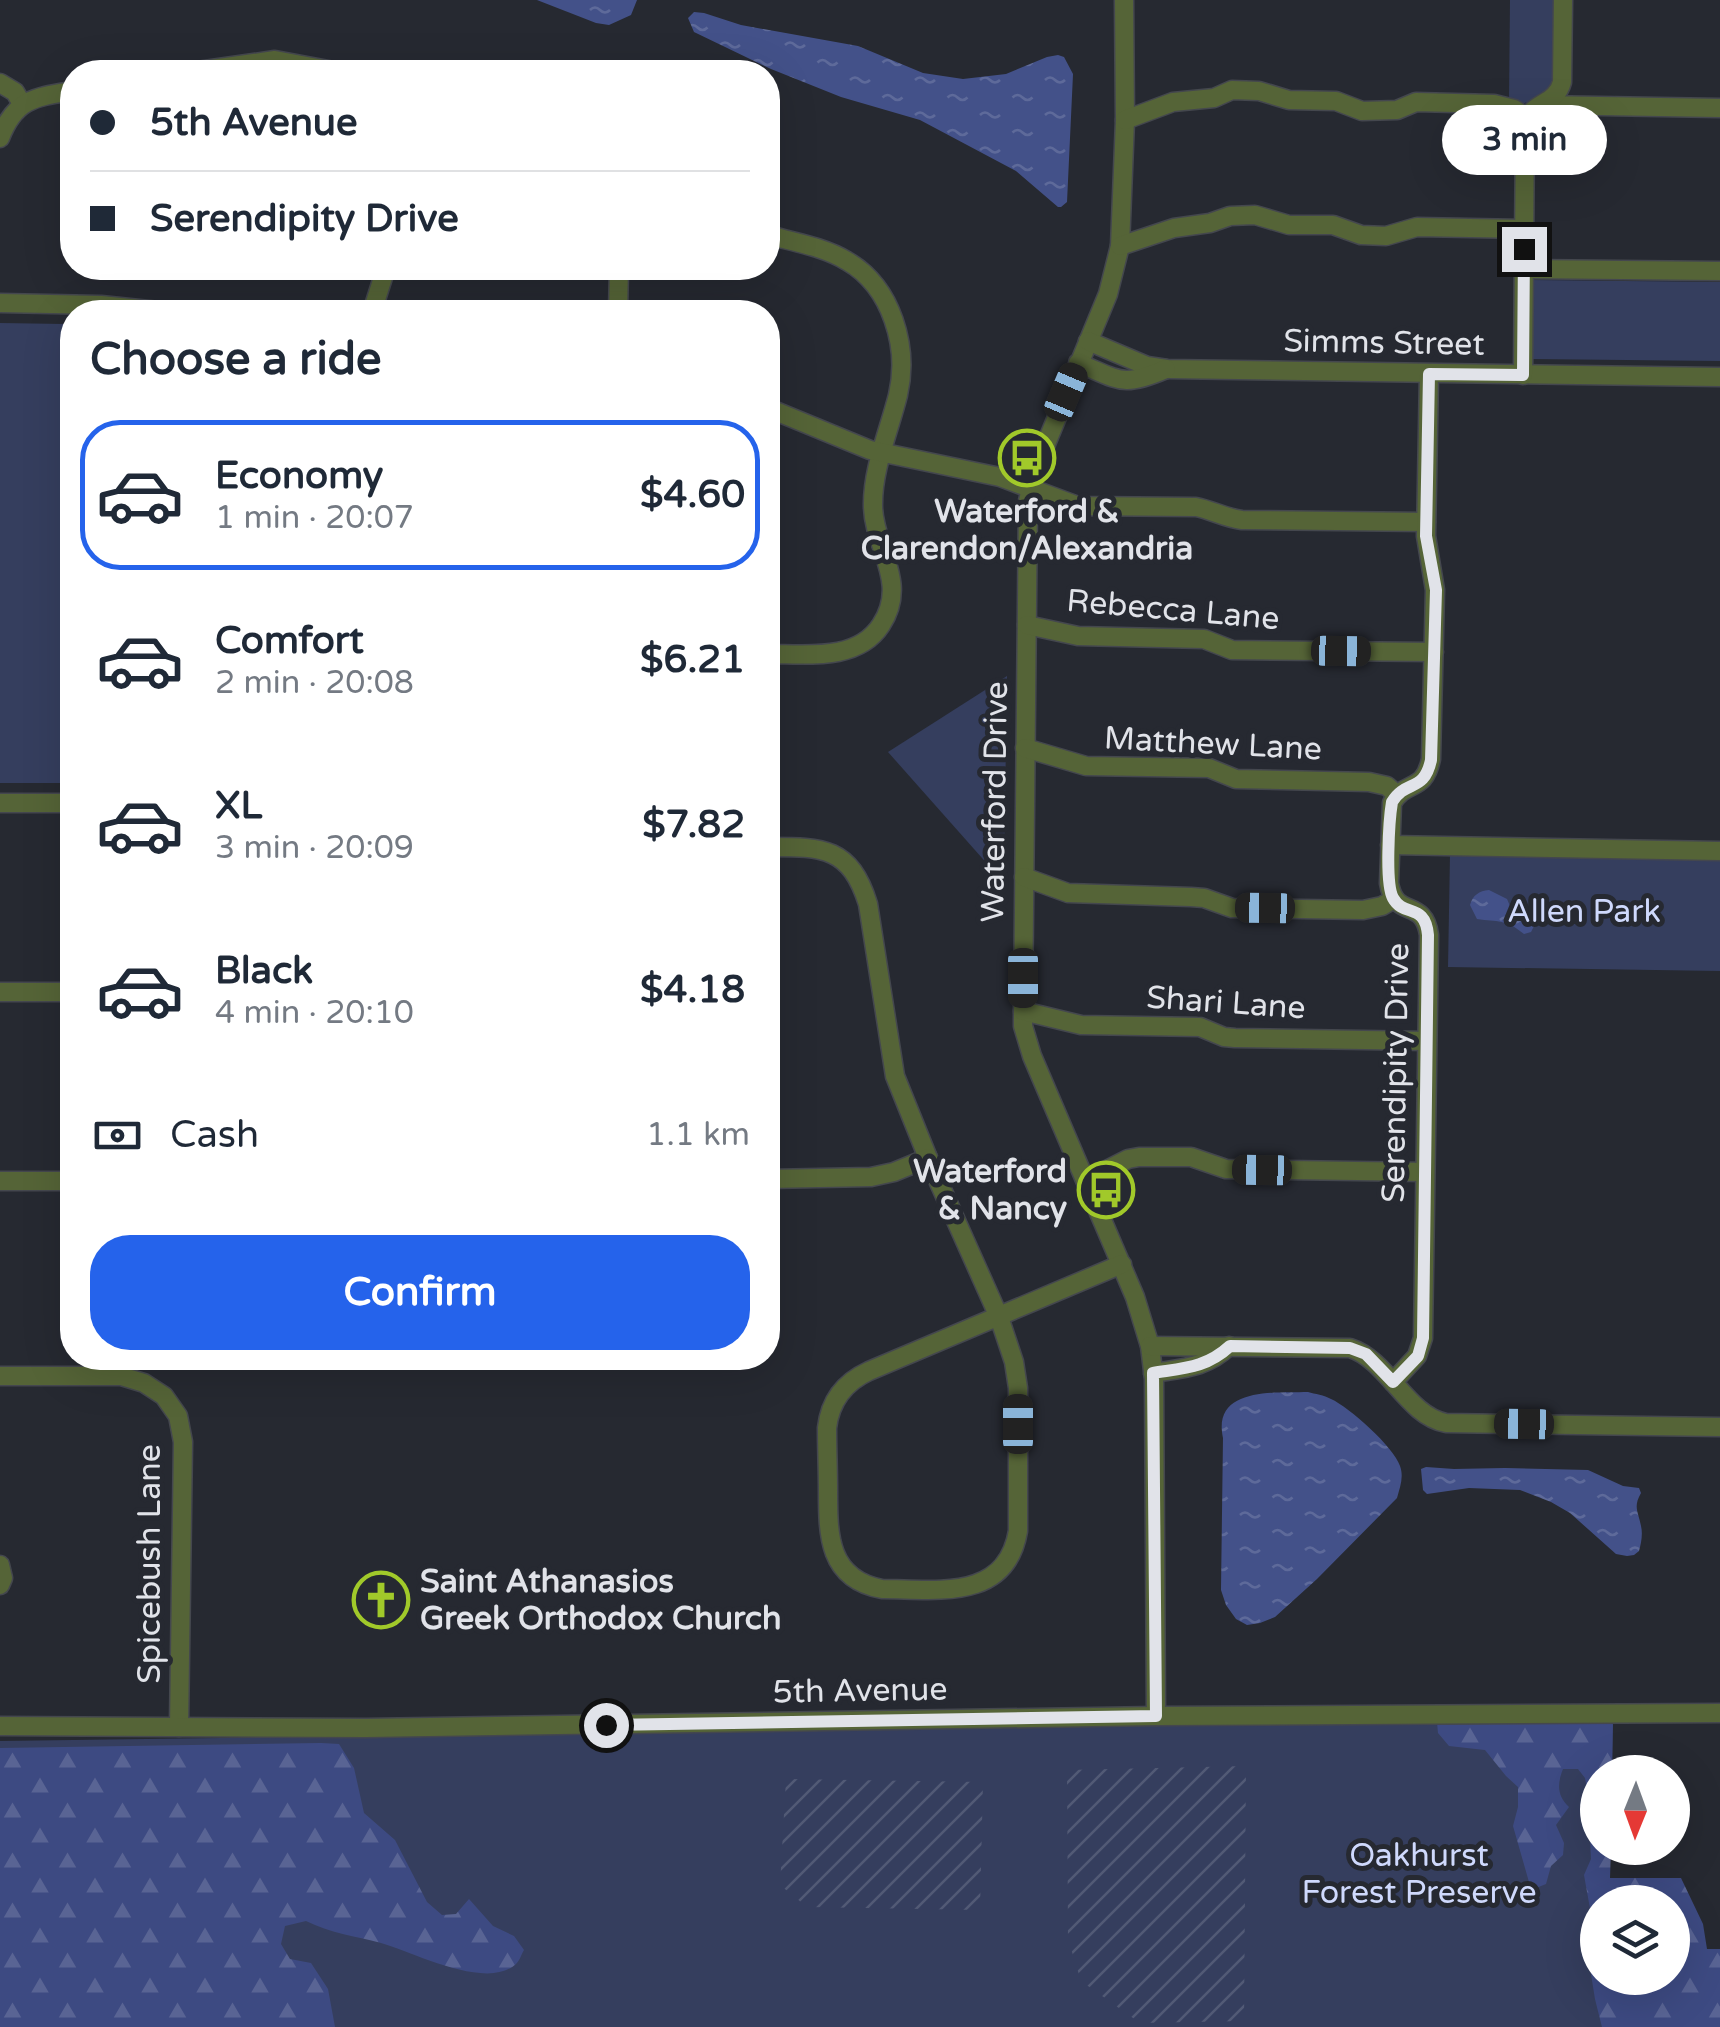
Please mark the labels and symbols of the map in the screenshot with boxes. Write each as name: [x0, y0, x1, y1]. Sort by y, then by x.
callout: 3 min: [1442, 104, 1606, 174]
route end: [1502, 227, 1547, 272]
street label: Simms Street: [1283, 322, 1485, 364]
car: [1040, 359, 1092, 425]
bus stop icon: Waterford & Clarendon/Alexandria: [997, 428, 1057, 488]
place label: Waterford & Clarendon/Alexandria: [861, 493, 1193, 568]
street label: Rebecca Lane: [1065, 582, 1281, 638]
car: [1311, 635, 1371, 667]
street label: Waterford Drive: [974, 681, 1016, 923]
street label: Matthew Lane: [1103, 719, 1323, 769]
car: [1235, 892, 1295, 924]
park label: Allen Park: [1507, 893, 1661, 931]
street label: Serendipity Drive: [1375, 943, 1417, 1203]
car: [1008, 948, 1038, 1008]
street label: Shari Lane: [1145, 978, 1307, 1028]
place label: Waterford & Nancy: [913, 1153, 1067, 1228]
car: [1232, 1154, 1292, 1186]
bus stop icon: Waterford & Nancy: [1076, 1160, 1136, 1220]
car: [1003, 1394, 1033, 1454]
car: [1494, 1408, 1554, 1440]
street label: Spicebush Lane: [131, 1444, 169, 1684]
place label: Saint Athanasios Greek Orthodox Church: [420, 1563, 781, 1638]
church icon: Saint Athanasios Greek Orthodox Church: [351, 1570, 411, 1630]
street label: 5th Avenue: [772, 1670, 948, 1712]
route start: [584, 1703, 629, 1748]
north arrow: [1580, 1755, 1690, 1865]
park label: Oakhurst Forest Preserve: [1301, 1837, 1537, 1912]

